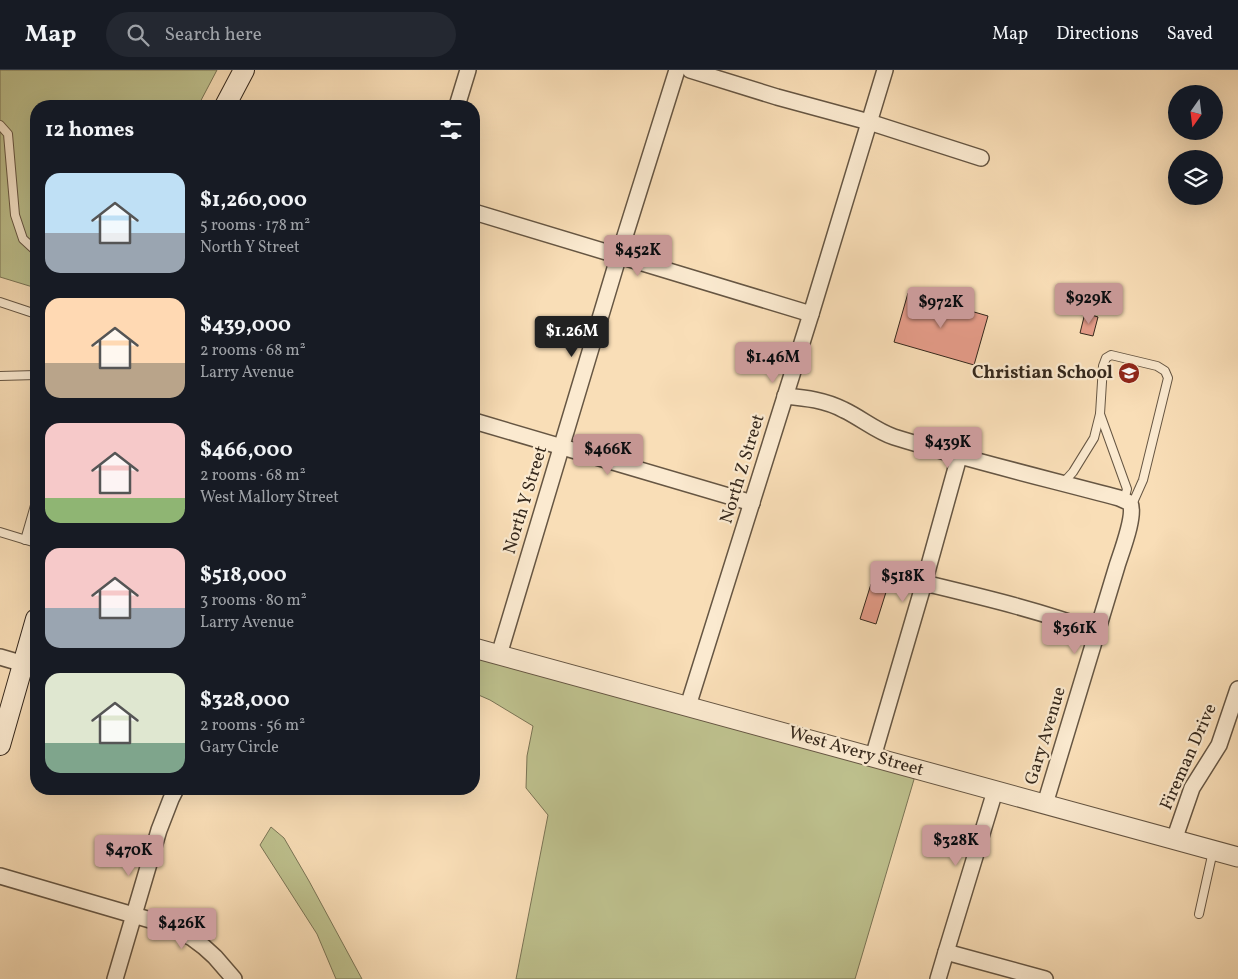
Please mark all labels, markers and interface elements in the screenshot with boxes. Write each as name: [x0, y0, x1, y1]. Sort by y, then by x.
search box: [106, 12, 456, 57]
text: Map: [25, 18, 76, 52]
icon: search: [124, 21, 152, 49]
text: Search here: [164, 22, 262, 48]
text: Map: [992, 22, 1028, 47]
text: Directions: [1056, 22, 1139, 47]
text: Saved: [1167, 22, 1213, 47]
north arrow: [1168, 85, 1222, 140]
map controls: [1168, 85, 1223, 205]
text: 12 homes: [45, 116, 134, 145]
icon: filters: [437, 116, 465, 144]
button: layers: [1168, 150, 1223, 205]
text: $1,260,000: [200, 186, 307, 215]
icon: home: [85, 193, 145, 253]
text: 5 rooms · 178 m²: [200, 215, 310, 237]
pin: $452K: [603, 234, 673, 277]
text: North Y Street: [200, 237, 300, 259]
text: $452K: [615, 240, 661, 262]
pin: $929K: [1054, 282, 1124, 325]
pin: $972K: [906, 286, 976, 329]
text: $929K: [1066, 288, 1112, 310]
text: $972K: [918, 292, 964, 314]
text: $439,000: [200, 311, 291, 340]
pin: $1.26M: [531, 316, 613, 358]
icon: home: [85, 318, 145, 378]
text: $1.26M: [546, 321, 598, 343]
text: 2 rooms · 68 m²: [200, 340, 306, 362]
pin: $1.46M: [732, 342, 814, 384]
text: $1.46M: [746, 347, 800, 369]
place label: Christian School: [972, 361, 1113, 386]
school or university icon: Christian School: [1117, 361, 1141, 385]
text: Larry Avenue: [200, 362, 294, 384]
street label: North Z Street: [714, 411, 772, 527]
pin: $439K: [913, 426, 983, 469]
text: $439K: [925, 432, 971, 454]
pin: $466K: [573, 434, 643, 476]
text: $466,000: [200, 436, 293, 465]
text: $466K: [584, 439, 632, 461]
icon: home: [85, 443, 145, 503]
street label: North Y Street: [498, 443, 554, 557]
text: 2 rooms · 68 m²: [200, 465, 306, 487]
text: West Mallory Street: [200, 487, 339, 509]
pin: $518K: [868, 560, 938, 603]
text: $518,000: [200, 561, 287, 590]
text: $518K: [881, 566, 925, 588]
icon: home: [85, 568, 145, 628]
text: 3 rooms · 80 m²: [200, 590, 307, 612]
text: Larry Avenue: [200, 612, 294, 634]
pin: $361K: [1040, 612, 1110, 655]
text: $361K: [1053, 618, 1097, 640]
street label: Gary Avenue: [1019, 684, 1073, 788]
text: $328,000: [200, 686, 290, 715]
icon: home: [85, 693, 145, 753]
street label: Fireman Drive: [1154, 700, 1224, 814]
text: 2 rooms · 56 m²: [200, 715, 305, 737]
street label: West Avery Street: [785, 721, 927, 783]
text: Gary Circle: [200, 737, 279, 759]
pin: $328K: [921, 824, 991, 867]
text: $328K: [933, 830, 979, 852]
pin: $470K: [94, 834, 164, 877]
text: $470K: [106, 840, 153, 862]
pin: $426K: [147, 908, 217, 950]
text: $426K: [158, 913, 206, 935]

